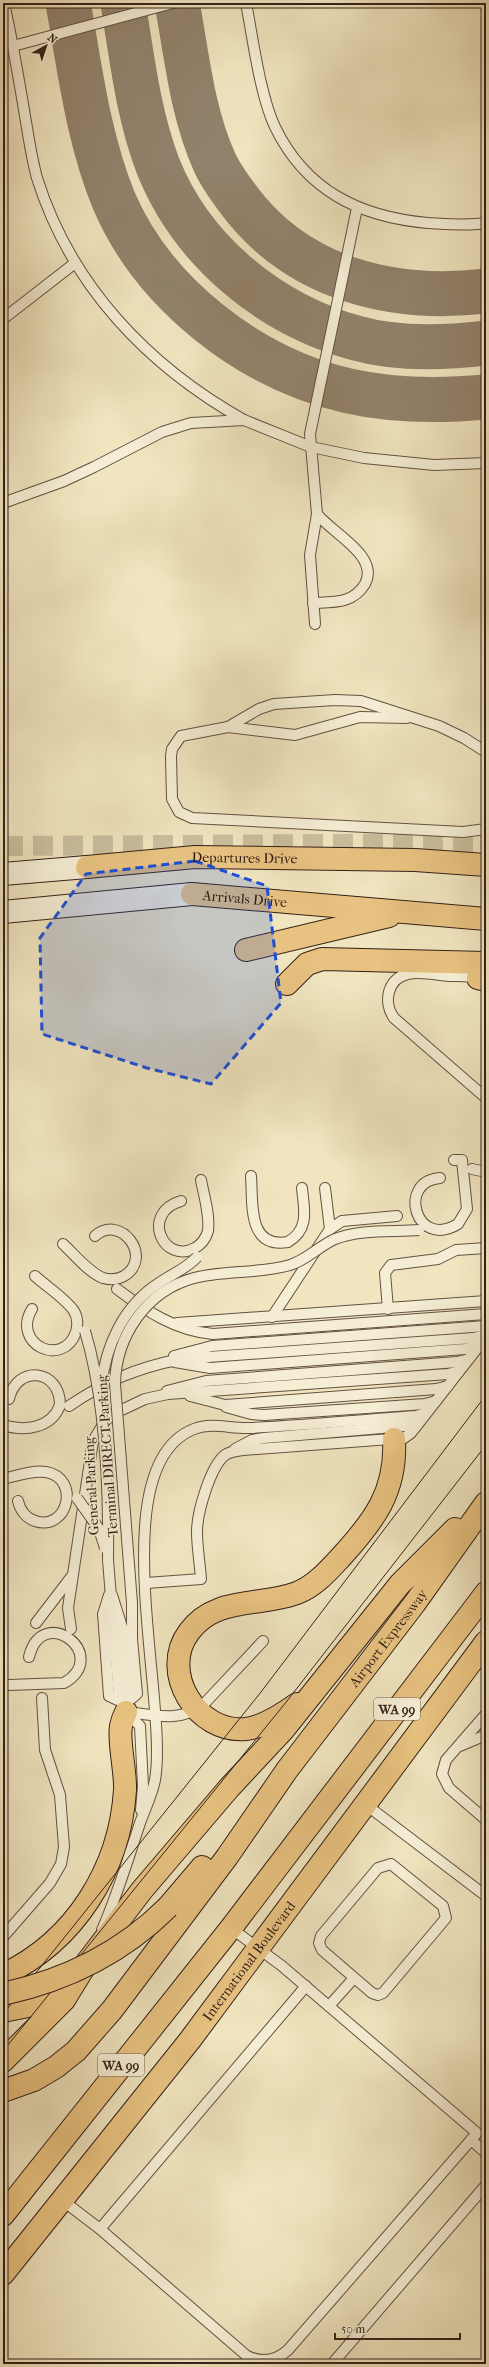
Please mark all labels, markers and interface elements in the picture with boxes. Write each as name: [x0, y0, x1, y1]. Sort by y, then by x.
north arrow: [26, 26, 66, 66]
text: N: [45, 31, 60, 47]
street label: Departures Drive: [191, 849, 298, 867]
street label: Arrivals Drive: [201, 887, 288, 911]
street label: Terminal DIRECT Parking: [93, 1374, 122, 1538]
street label: General Parking: [80, 1436, 103, 1536]
street label: Airport Expressway: [345, 1585, 431, 1691]
road number: WA 99: [374, 1698, 420, 1720]
street label: International Boulevard: [199, 1898, 299, 2025]
road number: WA 99: [98, 2054, 144, 2076]
scale bar: [335, 2315, 460, 2341]
text: 50 m: [341, 2322, 365, 2336]

